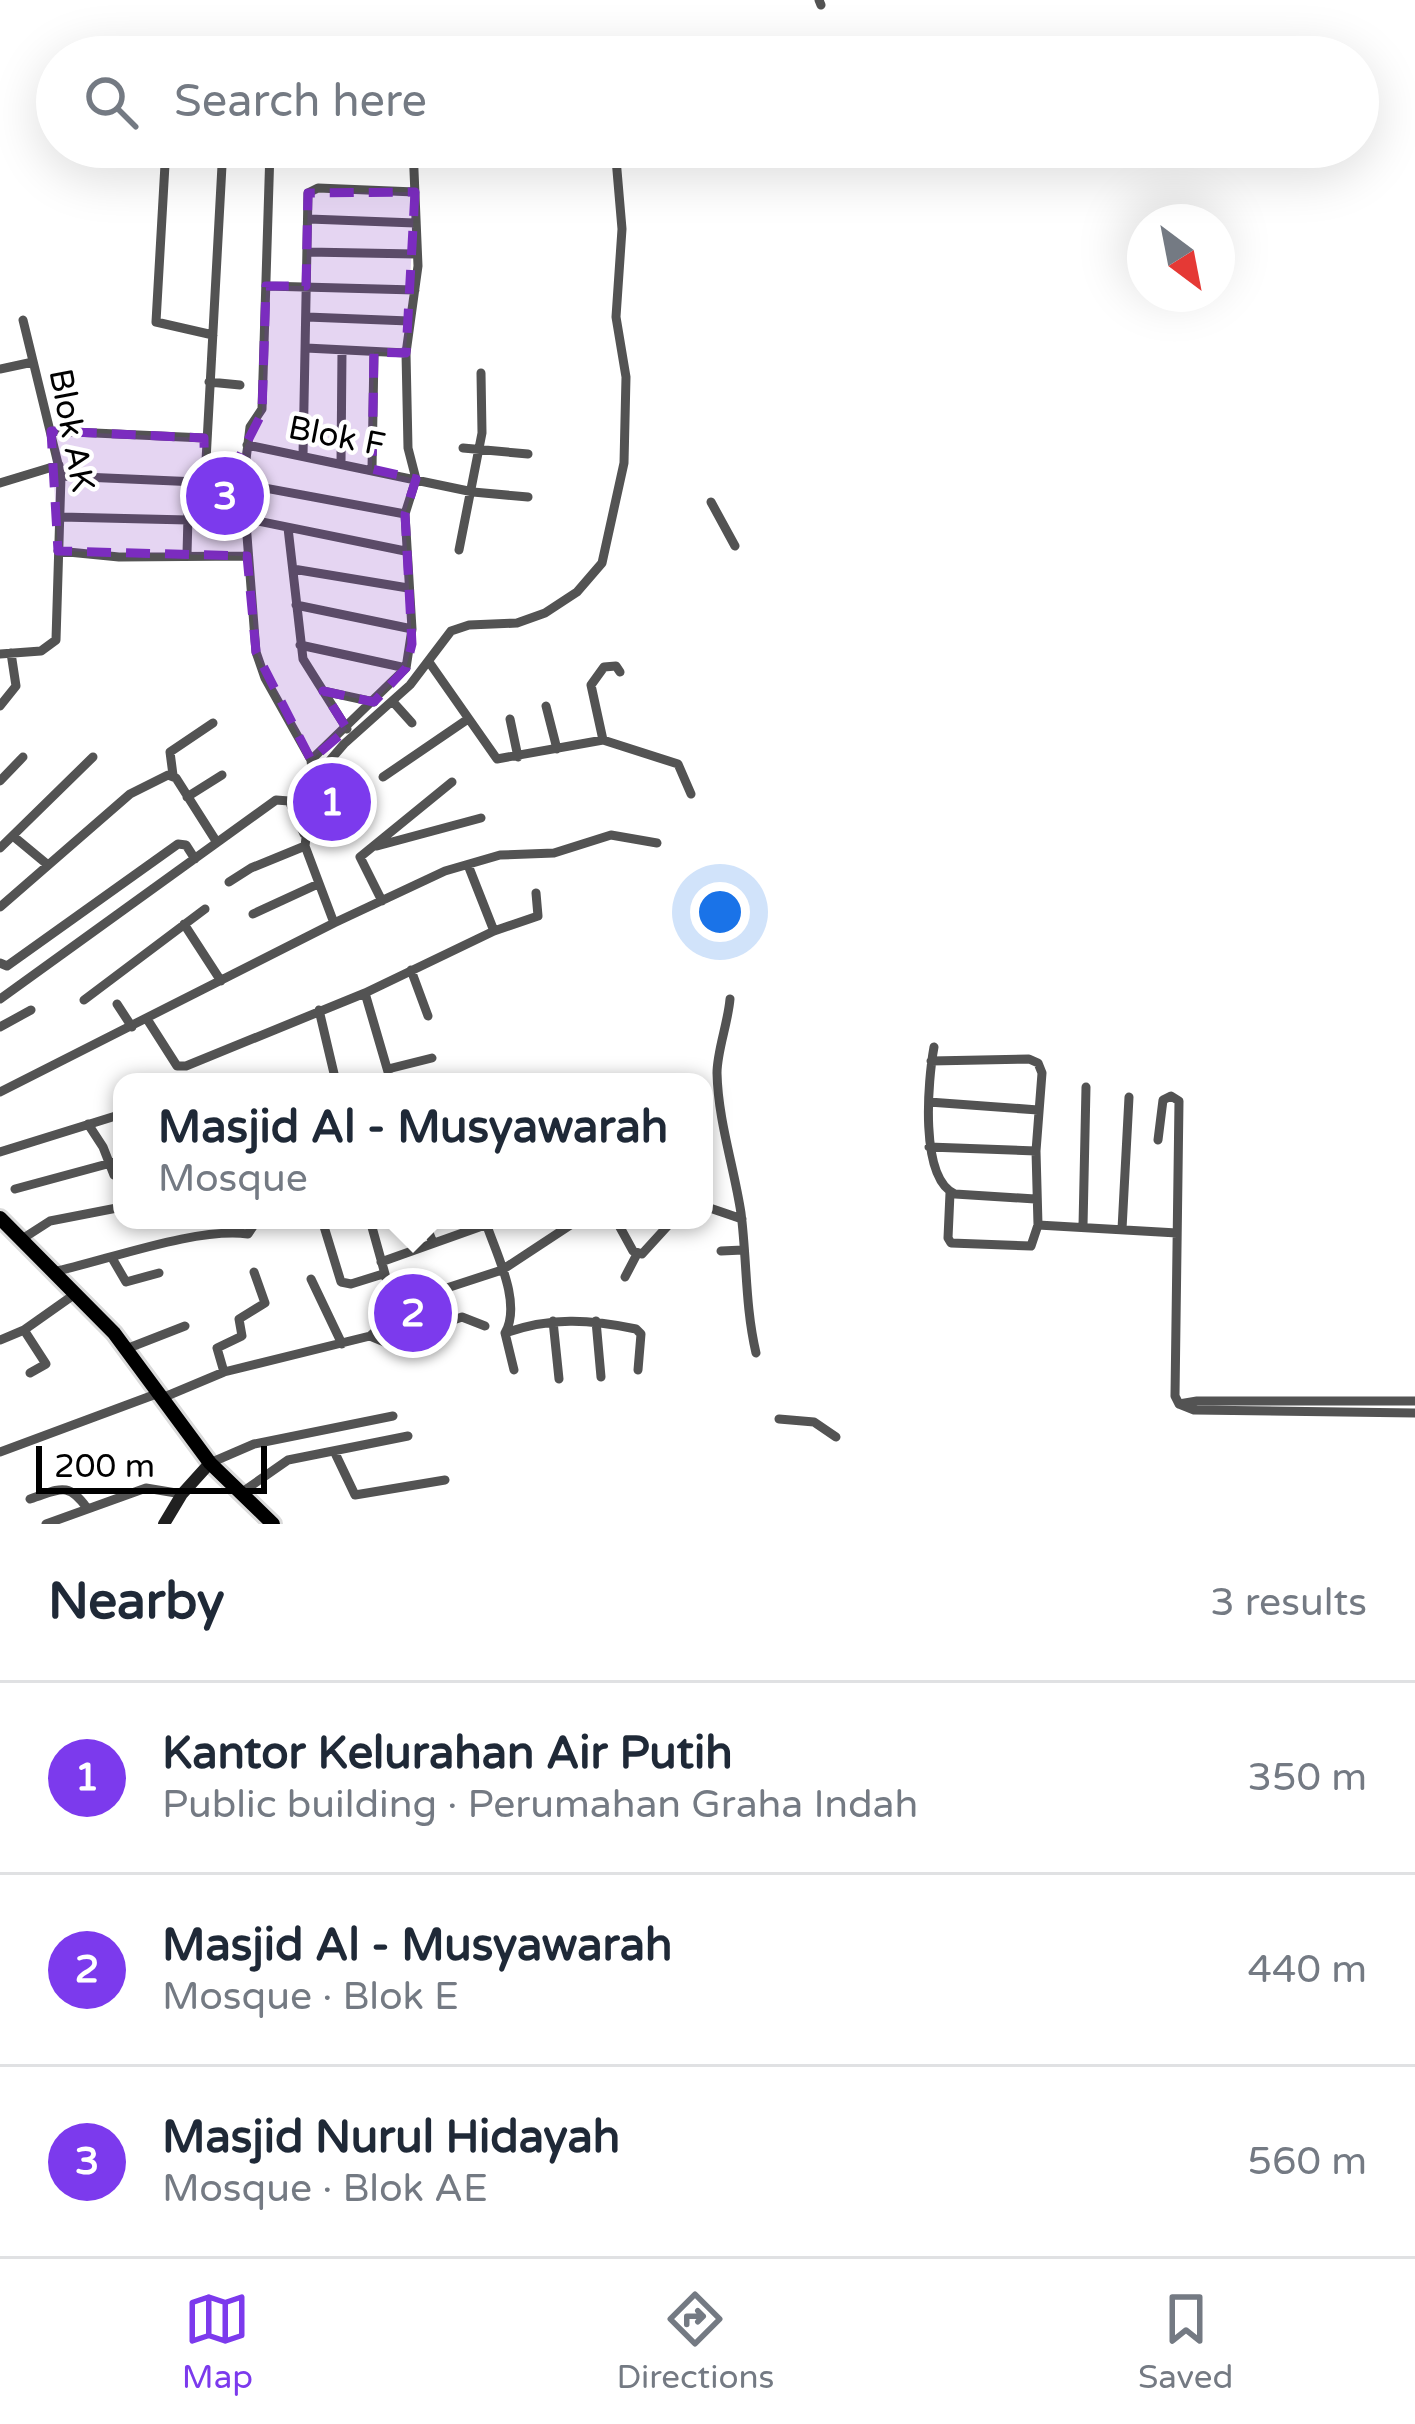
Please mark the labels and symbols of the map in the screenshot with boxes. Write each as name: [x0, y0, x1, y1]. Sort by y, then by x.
north arrow: [1127, 204, 1235, 312]
street label: Blok AK: [41, 366, 103, 495]
street label: Blok F: [285, 408, 388, 465]
pin: 3: [186, 451, 264, 541]
pin: 1: [293, 757, 371, 847]
your location: [690, 882, 750, 942]
pin: 2: [374, 1268, 452, 1358]
scale bar: [36, 1440, 267, 1493]

